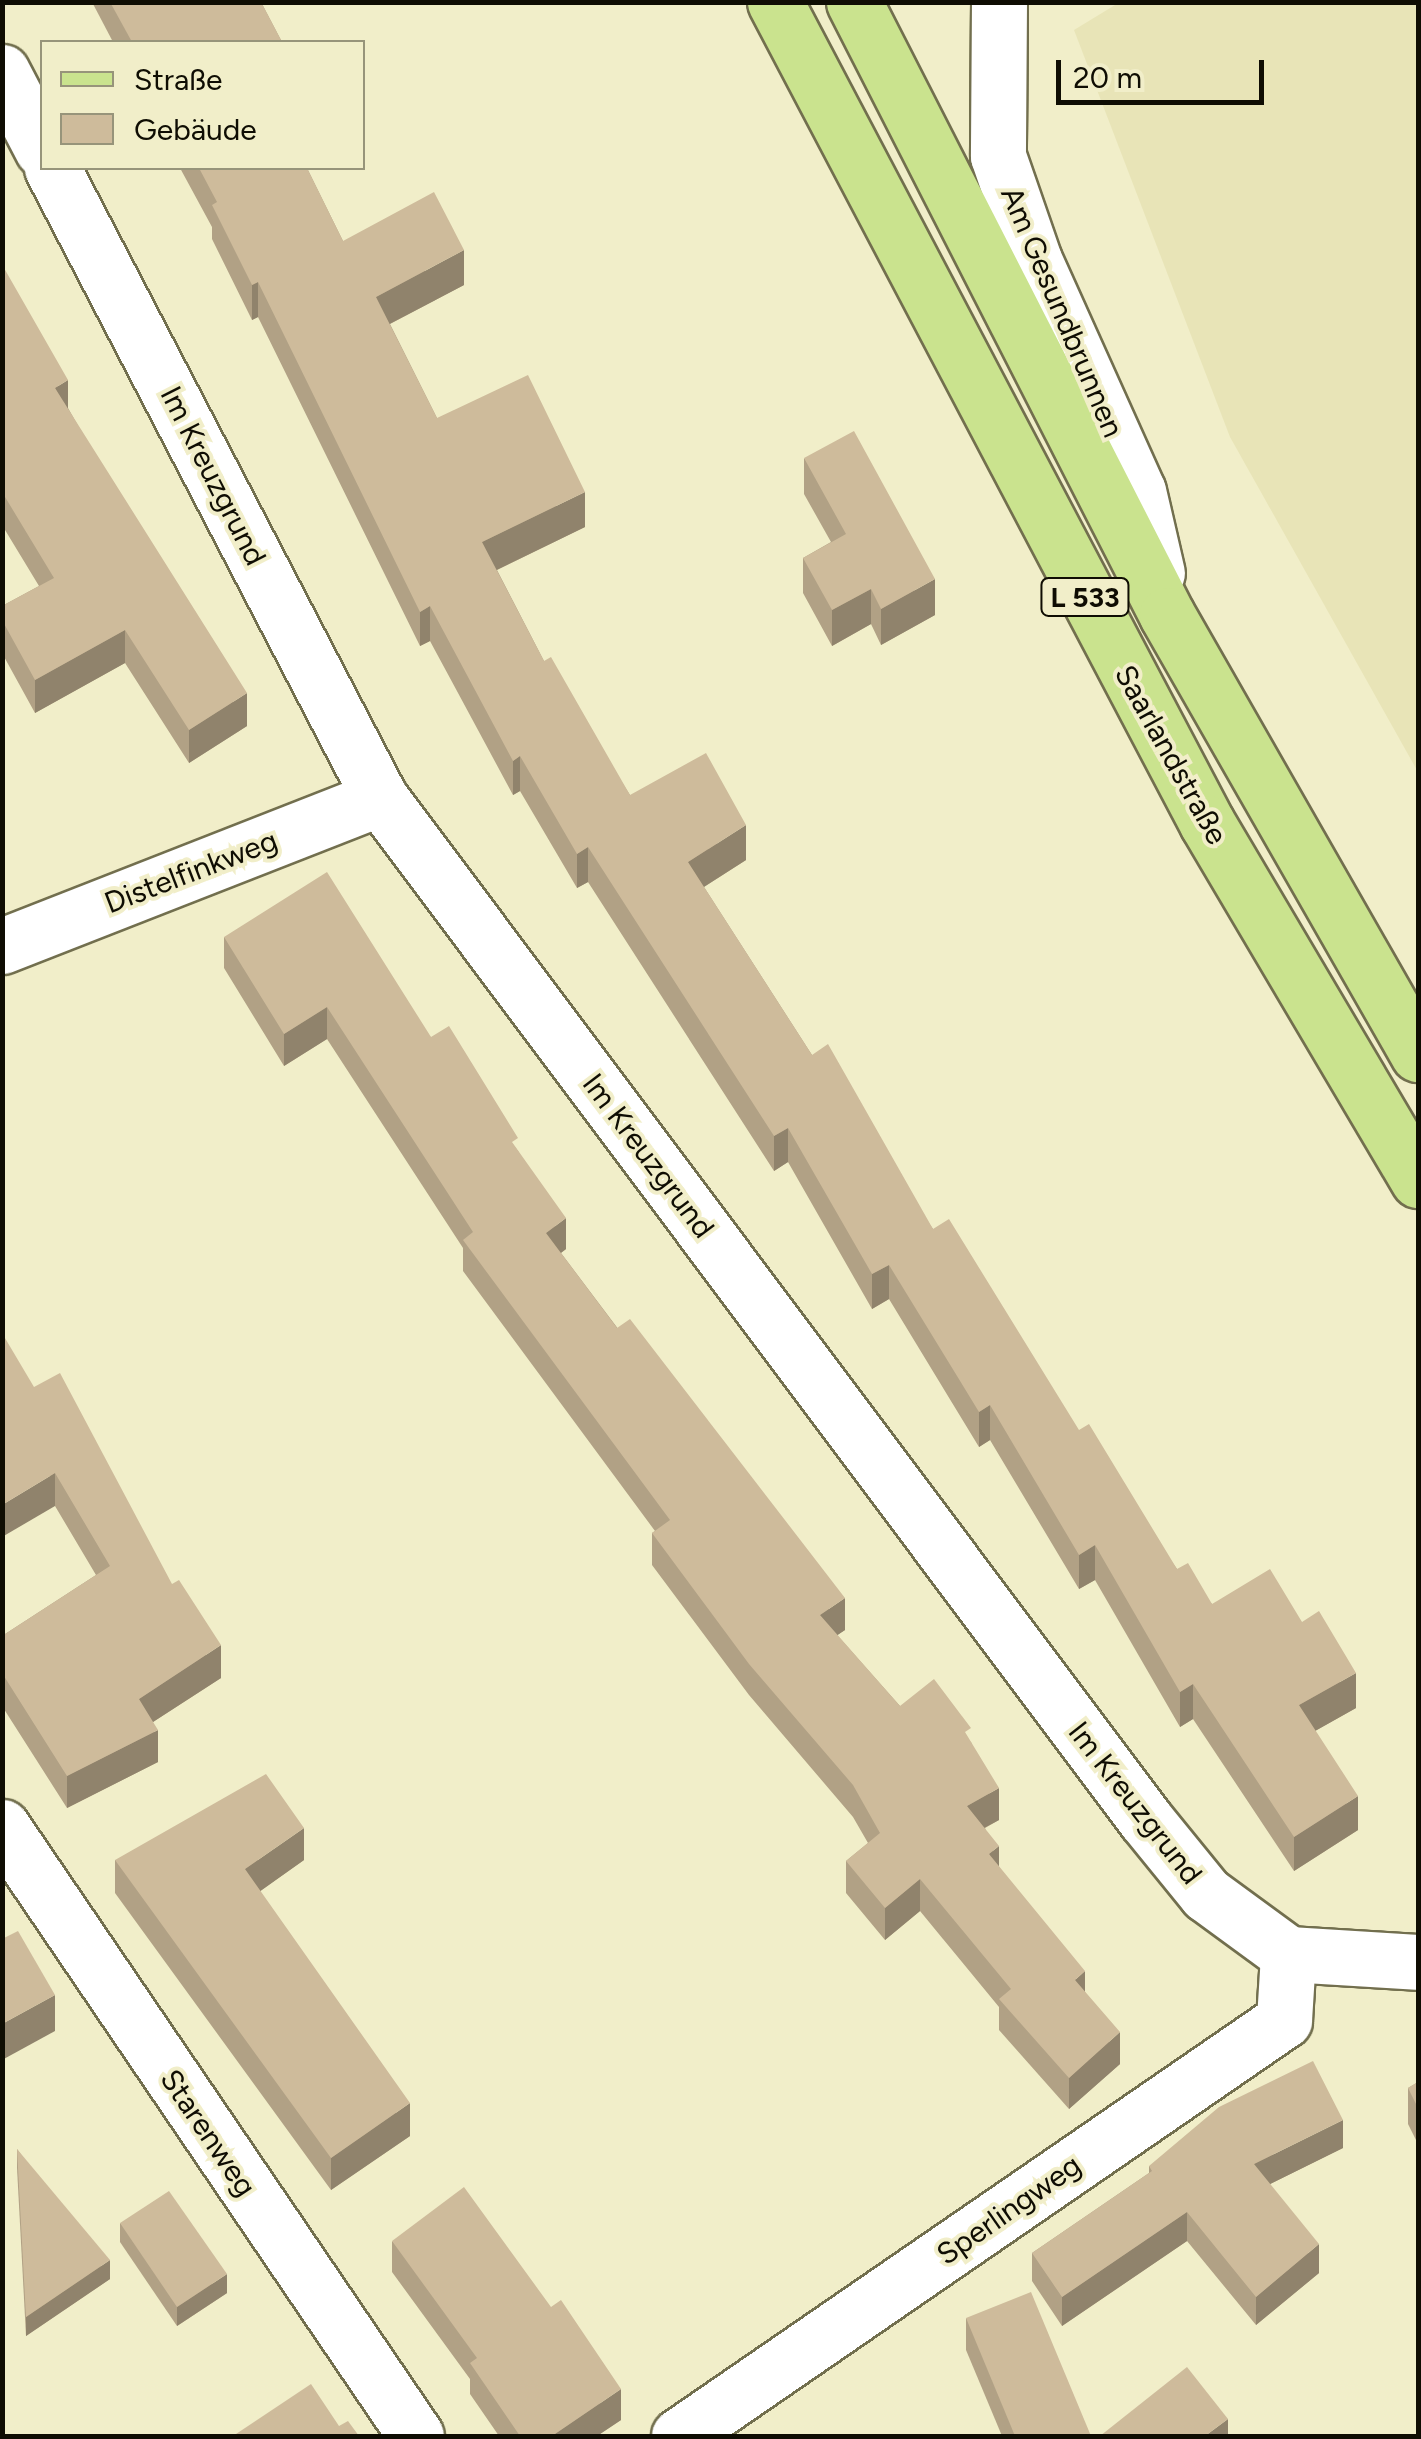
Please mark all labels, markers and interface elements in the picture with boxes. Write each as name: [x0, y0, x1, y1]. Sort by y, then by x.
legend: [40, 40, 365, 170]
scale bar: [1061, 40, 1268, 102]
text: 20 m: [1073, 59, 1142, 96]
text: Straße: [134, 61, 223, 98]
text: Gebäude: [134, 111, 257, 148]
street label: Am Gesundbrunnen: [993, 181, 1131, 443]
street label: Im Kreuzgrund: [152, 380, 274, 572]
road number: L 533: [1040, 574, 1130, 620]
street label: Saarlandstraße: [1107, 659, 1235, 851]
street label: Distelfinkweg: [99, 823, 283, 921]
street label: Im Kreuzgrund: [575, 1067, 721, 1245]
street label: Im Kreuzgrund: [1060, 1715, 1210, 1891]
street label: Starenweg: [152, 2063, 264, 2203]
street label: Sperlingweg: [930, 2147, 1088, 2273]

